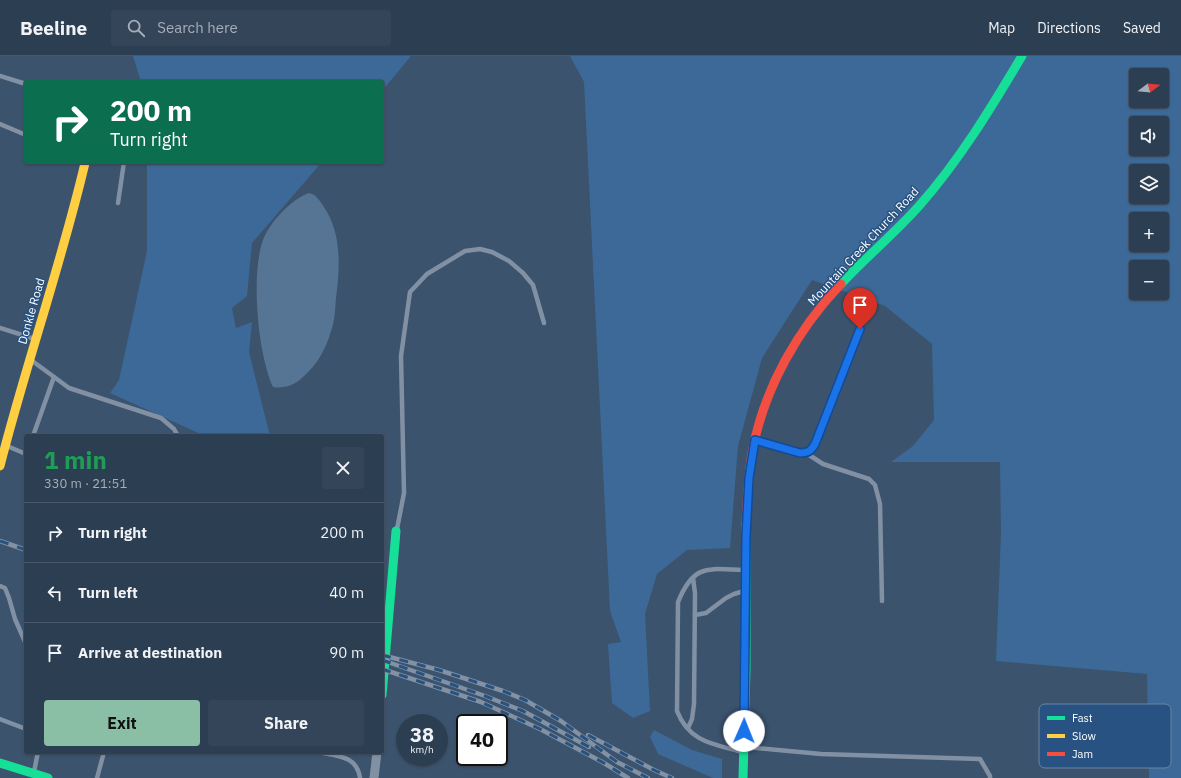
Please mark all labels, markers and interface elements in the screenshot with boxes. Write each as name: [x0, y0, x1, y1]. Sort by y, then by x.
search box: [111, 10, 391, 46]
text: Beeline: [20, 16, 87, 40]
icon: search: [125, 17, 147, 39]
text: Search here: [157, 18, 238, 37]
text: Map: [988, 19, 1015, 37]
text: Directions: [1037, 19, 1101, 37]
text: Saved: [1123, 19, 1161, 37]
north arrow: [1129, 68, 1169, 108]
map controls: [1129, 68, 1169, 300]
text: 200 m: [110, 92, 192, 129]
icon: right: [44, 96, 96, 148]
button: sound: [1129, 116, 1169, 156]
text: Turn right: [110, 128, 188, 151]
button: layers: [1129, 164, 1169, 204]
street label: Mountain Creek Church Road: [804, 184, 922, 308]
button: +: [1129, 212, 1169, 252]
button: −: [1129, 260, 1169, 300]
street label: Donkle Road: [14, 276, 48, 346]
pin: [843, 288, 877, 329]
icon: arrive: [849, 294, 871, 316]
text: 1 min: [44, 444, 107, 476]
button: close: [322, 447, 364, 489]
text: 330 m · 21:51: [44, 475, 127, 492]
icon: right: [44, 522, 66, 544]
text: Turn right: [78, 523, 147, 542]
text: 200 m: [320, 523, 364, 542]
icon: left: [44, 582, 66, 604]
text: Turn left: [78, 583, 138, 602]
text: 40 m: [329, 583, 364, 602]
icon: arrive: [44, 642, 66, 664]
text: Arrive at destination: [78, 643, 222, 662]
text: 90 m: [329, 643, 364, 662]
button: Exit: [44, 700, 200, 746]
button: Share: [208, 700, 364, 746]
legend: [1039, 704, 1171, 768]
position arrow: [723, 710, 765, 752]
text: Fast: [1072, 711, 1093, 725]
speed limit sign: 40: [456, 714, 508, 766]
text: 38: [410, 721, 434, 748]
text: Slow: [1072, 729, 1096, 743]
text: km/h: [410, 743, 434, 756]
text: Jam: [1072, 747, 1093, 761]

